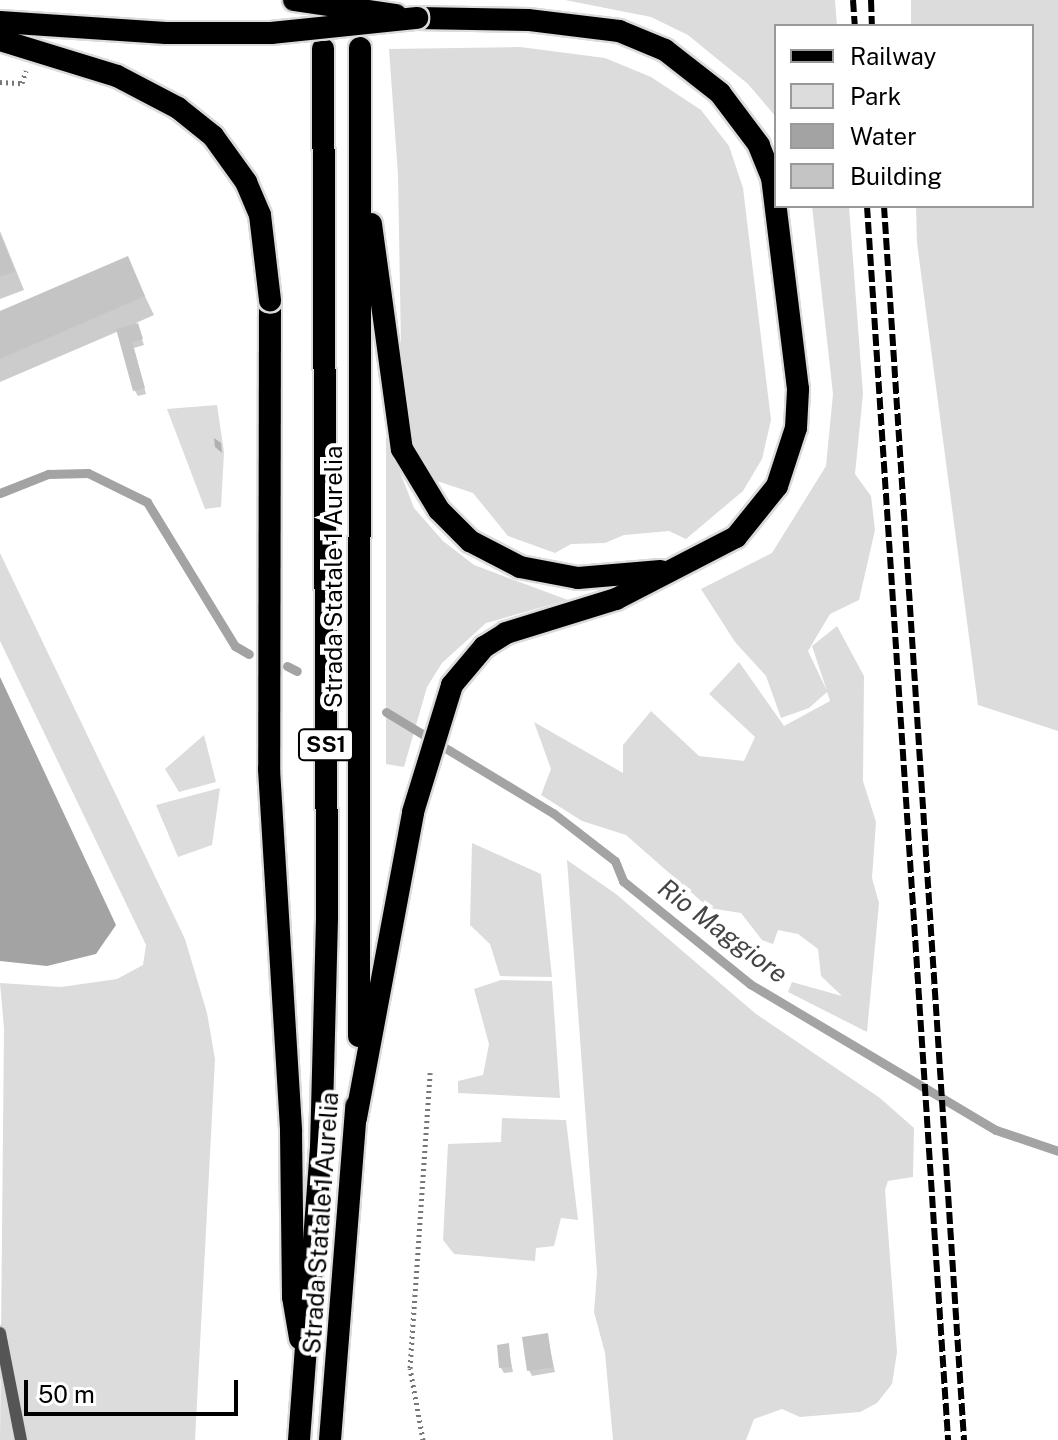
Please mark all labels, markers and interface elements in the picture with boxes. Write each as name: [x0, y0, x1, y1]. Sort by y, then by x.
legend: [774, 24, 1034, 208]
text: Railway: [850, 42, 936, 70]
text: Park: [850, 82, 901, 110]
text: Water: [850, 122, 917, 150]
text: Building: [850, 162, 942, 190]
street label: Strada Statale 1 Aurelia: [320, 446, 348, 708]
road number: SS1: [296, 727, 356, 763]
water label: Rio Maggiore: [652, 872, 794, 990]
street label: Strada Statale 1 Aurelia: [297, 1091, 345, 1355]
scale bar: [28, 1364, 242, 1414]
text: 50 m: [38, 1380, 95, 1408]

